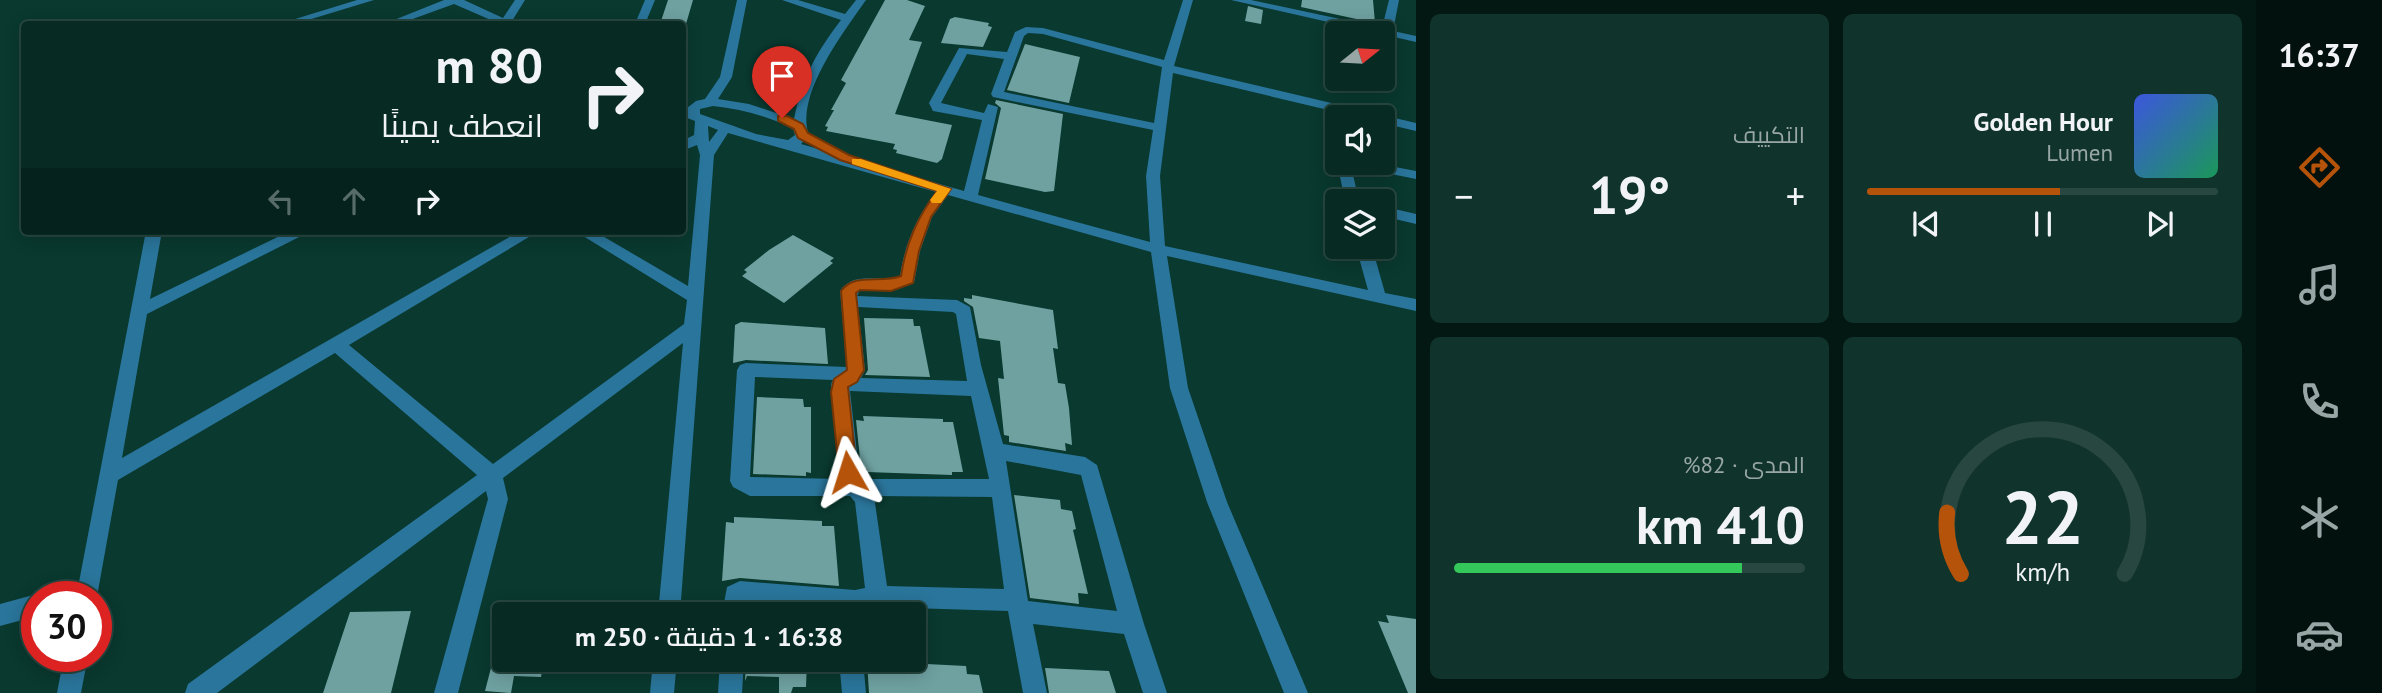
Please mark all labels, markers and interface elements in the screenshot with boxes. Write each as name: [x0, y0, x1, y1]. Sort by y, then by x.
north arrow: [1325, 21, 1395, 91]
map controls: [1325, 21, 1395, 259]
text: 80 m: [436, 33, 543, 97]
text: 16:37: [2278, 34, 2360, 76]
pin: [752, 46, 812, 118]
icon: right: [567, 49, 658, 140]
icon: arrive: [763, 57, 801, 95]
text: انعطف يمينًا: [381, 104, 543, 146]
button: sound: [1325, 105, 1395, 175]
text: Golden Hour: [1974, 105, 2113, 138]
text: التكييف: [1733, 120, 1805, 149]
text: Lumen: [2046, 138, 2113, 167]
icon: directions: [2295, 143, 2344, 192]
text: 19°: [1589, 161, 1670, 228]
text: −: [1454, 171, 1473, 220]
text: +: [1786, 171, 1805, 220]
icon: left: [262, 182, 300, 220]
icon: ahead: [335, 182, 373, 220]
icon: right: [408, 182, 446, 220]
button: layers: [1325, 189, 1395, 259]
icon: previous: [1907, 205, 1945, 243]
icon: pause: [2024, 205, 2062, 243]
icon: next: [2141, 205, 2179, 243]
icon: music: [2295, 260, 2344, 309]
icon: phone: [2295, 377, 2344, 426]
position arrow: [811, 435, 885, 509]
text: المدى · 82%: [1683, 450, 1805, 479]
text: 22: [2001, 470, 2084, 564]
text: 410 km: [1636, 491, 1805, 558]
icon: climate: [2295, 493, 2344, 542]
text: km/h: [2015, 556, 2070, 588]
speed limit sign: 30: [21, 581, 112, 672]
icon: car: [2295, 610, 2344, 659]
text: 16:38 · 1 دقيقة · 250 m: [575, 620, 843, 653]

